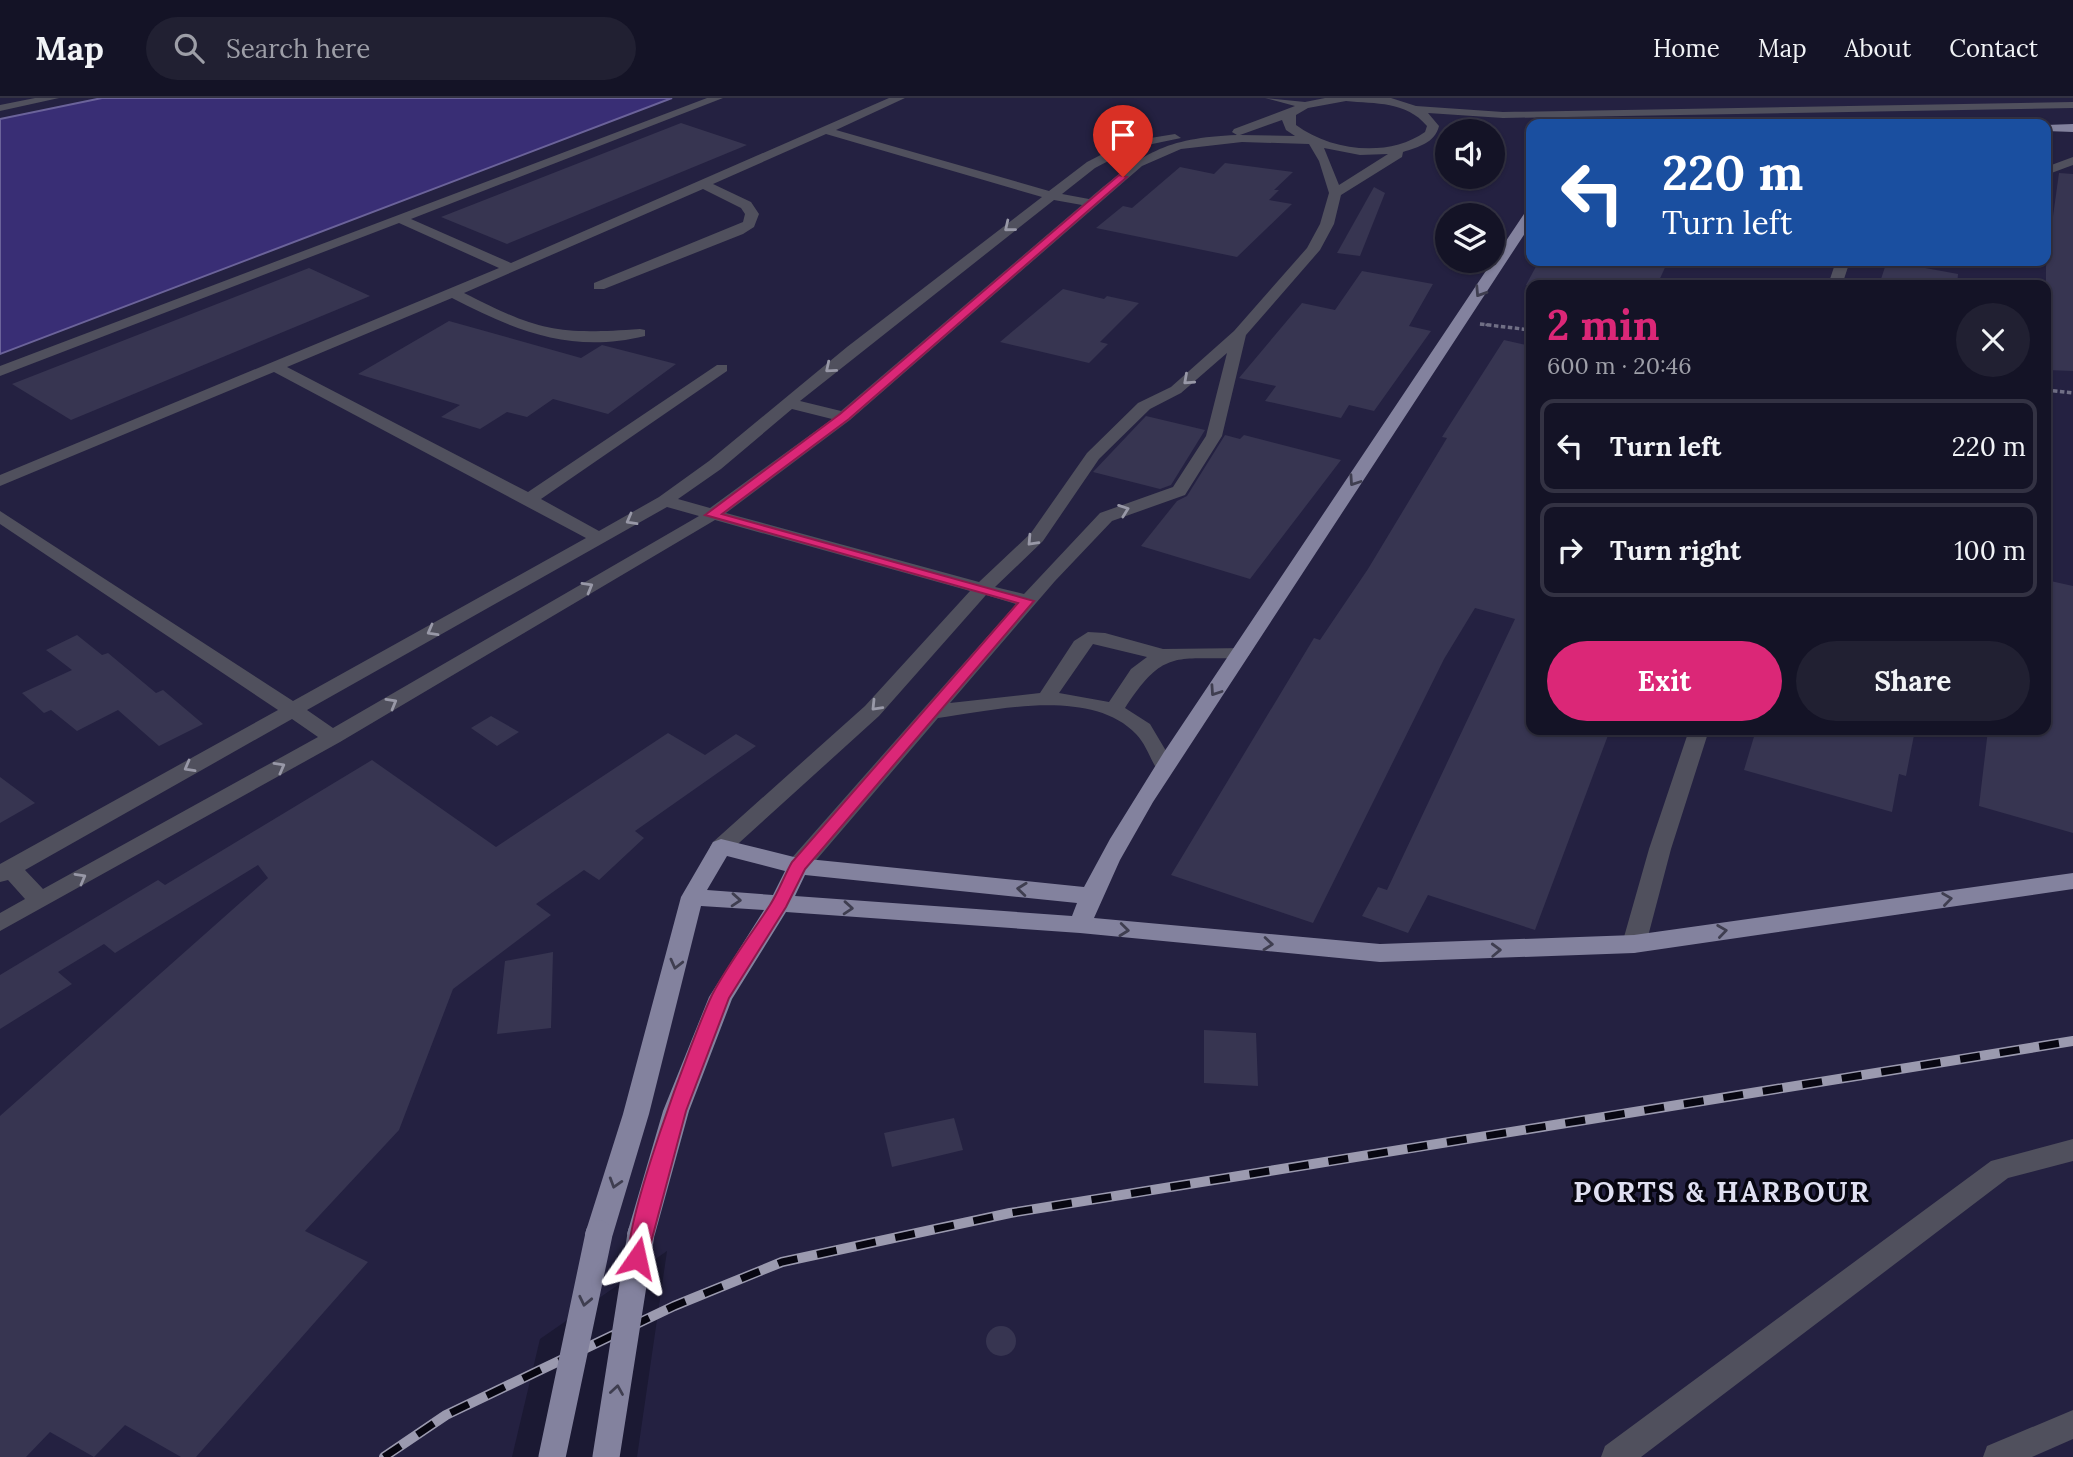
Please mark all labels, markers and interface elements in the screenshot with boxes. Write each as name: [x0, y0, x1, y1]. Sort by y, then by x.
search box: [146, 17, 636, 80]
text: Map: [35, 27, 104, 69]
icon: search: [170, 29, 208, 67]
text: Search here: [226, 32, 370, 65]
text: Home: [1653, 33, 1720, 64]
text: Map: [1758, 33, 1807, 64]
text: About: [1845, 33, 1911, 64]
text: Contact: [1949, 33, 2038, 64]
pin: [1093, 105, 1153, 177]
icon: arrive: [1104, 116, 1142, 154]
map controls: [1435, 119, 1505, 273]
button: sound: [1435, 119, 1505, 189]
text: 220 m: [1662, 141, 1803, 203]
icon: left: [1547, 147, 1638, 238]
text: Turn left: [1662, 202, 1792, 243]
button: layers: [1435, 203, 1505, 273]
one-way arrow: [1005, 219, 1017, 232]
one-way arrow: [1476, 284, 1489, 297]
text: 2 min: [1547, 298, 1660, 352]
button: close: [1956, 303, 2030, 377]
text: 600 m · 20:46: [1547, 351, 1691, 380]
one-way arrow: [826, 360, 839, 372]
one-way arrow: [1183, 372, 1196, 384]
icon: left: [1551, 427, 1589, 465]
text: Turn left: [1610, 430, 1721, 463]
text: 220 m: [1952, 430, 2026, 463]
one-way arrow: [1350, 473, 1363, 486]
one-way arrow: [1117, 505, 1129, 519]
one-way arrow: [625, 512, 638, 526]
icon: right: [1551, 531, 1589, 569]
one-way arrow: [1027, 533, 1040, 546]
text: Turn right: [1610, 534, 1741, 567]
text: 100 m: [1954, 534, 2026, 567]
one-way arrow: [581, 583, 594, 596]
one-way arrow: [426, 623, 439, 636]
button: Exit: [1547, 641, 1782, 721]
button: Share: [1796, 641, 2030, 721]
one-way arrow: [1210, 683, 1223, 696]
one-way arrow: [385, 698, 397, 711]
one-way arrow: [872, 698, 885, 711]
one-way arrow: [184, 759, 196, 772]
one-way arrow: [272, 762, 285, 775]
one-way arrow: [73, 872, 86, 886]
one-way arrow: [1016, 881, 1028, 896]
one-way arrow: [731, 892, 742, 907]
one-way arrow: [1941, 892, 1953, 907]
one-way arrow: [843, 900, 854, 915]
one-way arrow: [1118, 922, 1130, 937]
one-way arrow: [1716, 924, 1728, 939]
one-way arrow: [1263, 936, 1274, 951]
one-way arrow: [1490, 942, 1501, 957]
one-way arrow: [669, 957, 684, 969]
district label: PORTS & HARBOUR: [1573, 1174, 1871, 1210]
one-way arrow: [608, 1176, 623, 1188]
position arrow: [600, 1221, 674, 1295]
one-way arrow: [578, 1295, 593, 1307]
one-way arrow: [609, 1384, 624, 1395]

